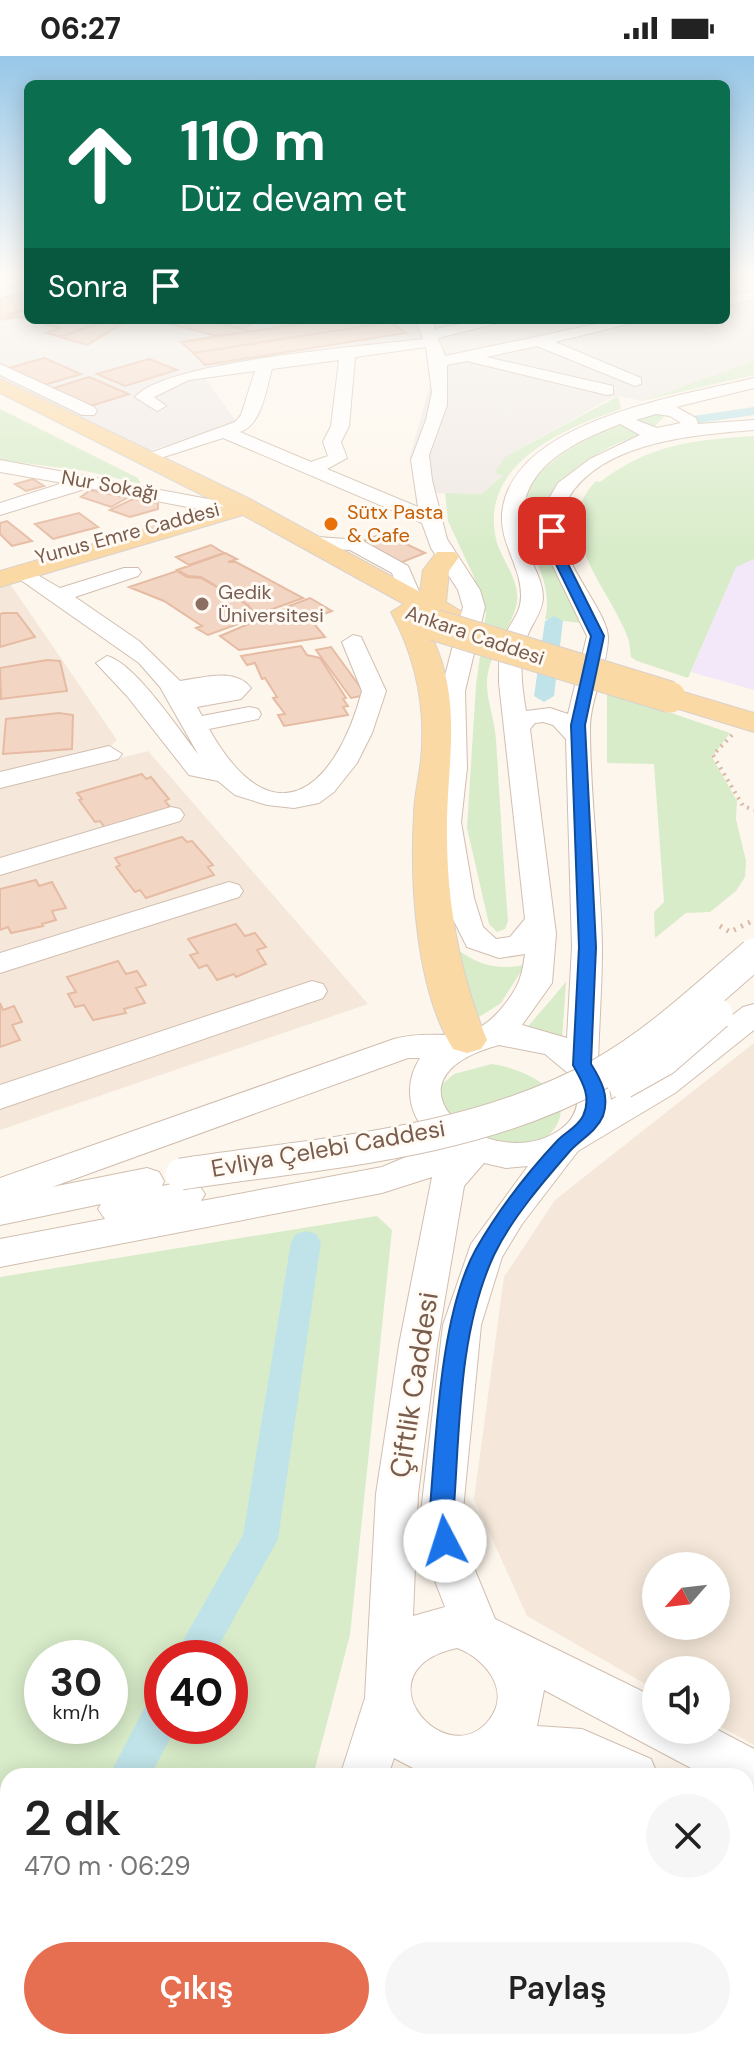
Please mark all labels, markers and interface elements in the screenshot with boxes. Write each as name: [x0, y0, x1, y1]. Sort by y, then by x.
text: 06:27: [40, 9, 121, 48]
text: 110 m: [180, 104, 326, 177]
icon: ahead: [48, 112, 152, 216]
text: Düz devam et: [180, 175, 407, 222]
icon: arrive: [144, 264, 188, 308]
text: Sonra: [48, 267, 128, 306]
street label: Nur Sokağı: [60, 464, 160, 506]
street label: Yunus Emre Caddesi: [32, 496, 222, 570]
pin: [518, 497, 586, 565]
place label: Sütx Pasta & Cafe: [347, 499, 443, 548]
icon: arrive: [530, 509, 574, 553]
marker: Sütx Pasta & Cafe: [322, 515, 340, 533]
place label: Gedik Üniversitesi: [218, 579, 324, 628]
marker: Gedik Üniversitesi: [193, 595, 211, 613]
street label: Ankara Caddesi: [402, 599, 548, 671]
street label: Evliya Çelebi Caddesi: [209, 1112, 447, 1184]
street label: Çiftlik Caddesi: [381, 1290, 447, 1480]
position arrow: [403, 1499, 487, 1583]
north arrow: [642, 1552, 730, 1640]
map controls: [642, 1552, 730, 1744]
speed limit sign: 40: [144, 1640, 248, 1744]
text: 30: [50, 1656, 102, 1708]
button: sound: [642, 1656, 730, 1744]
text: km/h: [52, 1699, 100, 1725]
text: 2 dk: [24, 1787, 121, 1850]
button: close: [646, 1794, 730, 1878]
text: 470 m · 06:29: [24, 1849, 191, 1883]
button: Çıkış: [24, 1942, 369, 2034]
button: Paylaş: [385, 1942, 730, 2034]

